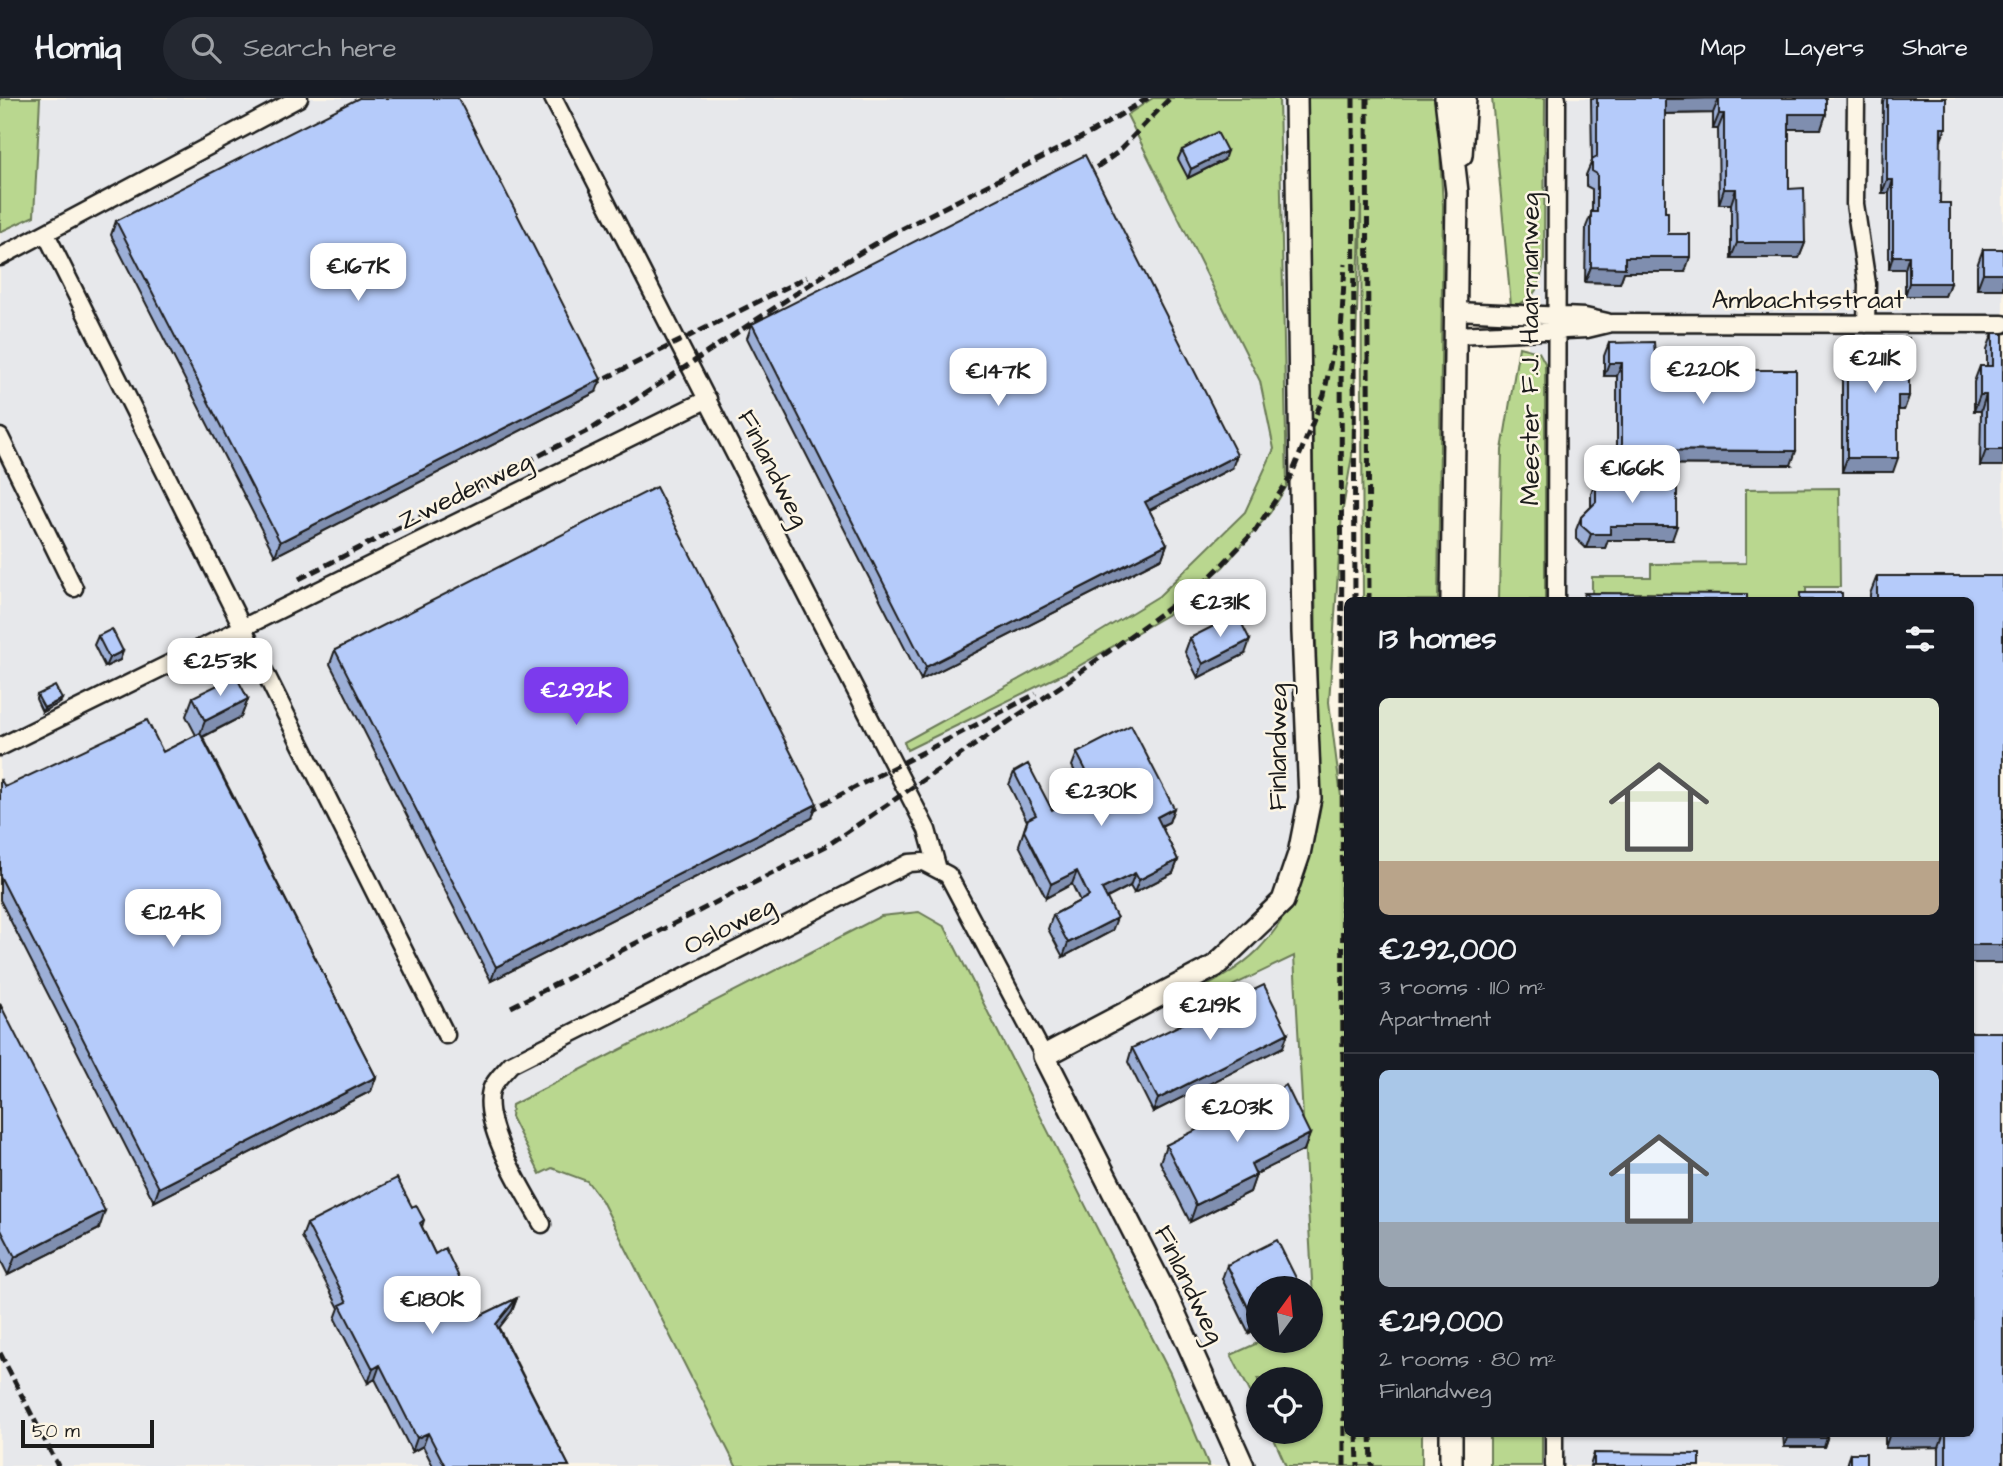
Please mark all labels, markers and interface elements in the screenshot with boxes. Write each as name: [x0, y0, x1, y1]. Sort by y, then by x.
search box: [163, 17, 653, 80]
text: Homiq: [35, 25, 121, 71]
icon: search: [187, 29, 225, 67]
text: Search here: [243, 30, 397, 66]
text: Map: [1701, 31, 1746, 65]
text: Layers: [1784, 31, 1864, 65]
text: Share: [1902, 31, 1968, 65]
street label: Meester F.J. Haarmanweg: [1512, 192, 1550, 506]
pin: €167K: [309, 244, 407, 303]
text: €167K: [326, 250, 390, 282]
street label: Ambachtsstraat: [1712, 282, 1905, 318]
pin: €211K: [1826, 336, 1924, 395]
text: €211K: [1849, 342, 1901, 374]
pin: €220K: [1654, 346, 1752, 406]
pin: €147K: [949, 348, 1047, 408]
text: €220K: [1666, 353, 1740, 385]
text: €147K: [966, 355, 1030, 387]
street label: Finlandweg: [726, 404, 818, 534]
street label: Zwedenweg: [393, 443, 539, 541]
pin: €166K: [1583, 446, 1681, 505]
text: €166K: [1600, 452, 1664, 484]
pin: €231K: [1171, 580, 1269, 639]
text: €231K: [1190, 586, 1250, 618]
text: 13 homes: [1379, 618, 1496, 660]
icon: filters: [1901, 620, 1939, 658]
pin: €253K: [171, 638, 269, 698]
text: €253K: [183, 645, 257, 677]
pin: €292K: [527, 668, 625, 727]
text: €292K: [540, 674, 612, 706]
street label: Finlandweg: [1260, 683, 1298, 811]
icon: home: [1596, 744, 1722, 870]
pin: €230K: [1052, 768, 1150, 828]
text: €230K: [1065, 775, 1137, 807]
street label: Osloweg: [678, 888, 782, 966]
pin: €124K: [124, 890, 222, 949]
text: €124K: [141, 896, 205, 928]
text: €292,000: [1379, 929, 1516, 971]
text: 3 rooms · 110 m²: [1379, 971, 1546, 1003]
pin: €219K: [1161, 982, 1259, 1042]
text: €219K: [1179, 989, 1241, 1021]
text: Apartment: [1379, 1003, 1491, 1035]
pin: €203K: [1188, 1084, 1286, 1144]
text: €203K: [1201, 1091, 1273, 1123]
icon: home: [1596, 1116, 1722, 1242]
street label: Finlandweg: [1143, 1219, 1233, 1350]
pin: €180K: [383, 1276, 481, 1336]
north arrow: [1246, 1276, 1323, 1353]
map controls: [1246, 1276, 1323, 1444]
text: €180K: [400, 1283, 464, 1315]
text: €219,000: [1379, 1301, 1503, 1343]
text: 2 rooms · 80 m²: [1379, 1343, 1556, 1375]
button: locate: [1246, 1367, 1323, 1444]
text: Finlandweg: [1379, 1375, 1491, 1407]
scale bar: [21, 1417, 154, 1449]
text: 50 m: [32, 1418, 80, 1445]

